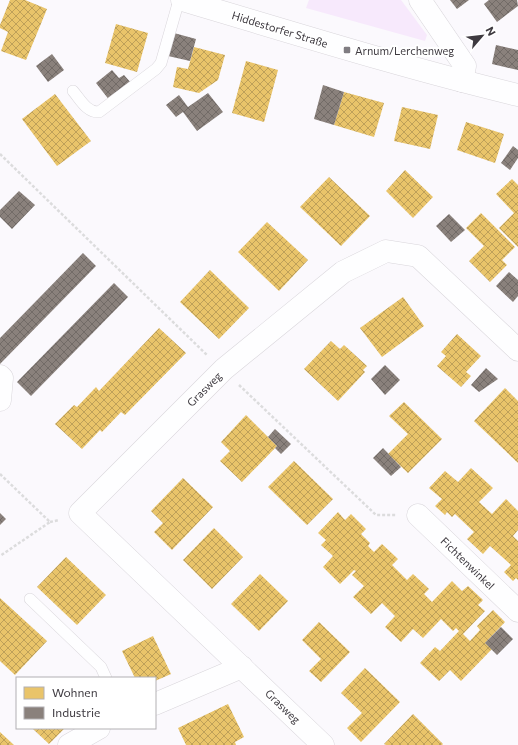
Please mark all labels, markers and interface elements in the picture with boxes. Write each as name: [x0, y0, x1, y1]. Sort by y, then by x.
street label: Hiddestorfer Straße: [230, 8, 330, 50]
north arrow: [462, 16, 502, 56]
text: N: [484, 24, 499, 38]
place label: Arnum/Lerchenweg: [355, 44, 454, 57]
marker: Arnum/Lerchenweg: [342, 45, 352, 55]
street label: Grasweg: [184, 369, 224, 409]
street label: Fichtenwinkel: [438, 534, 498, 592]
legend: [16, 677, 156, 729]
text: Wohnen: [52, 685, 98, 699]
street label: Grasweg: [263, 686, 303, 726]
text: Industrie: [52, 705, 100, 719]

